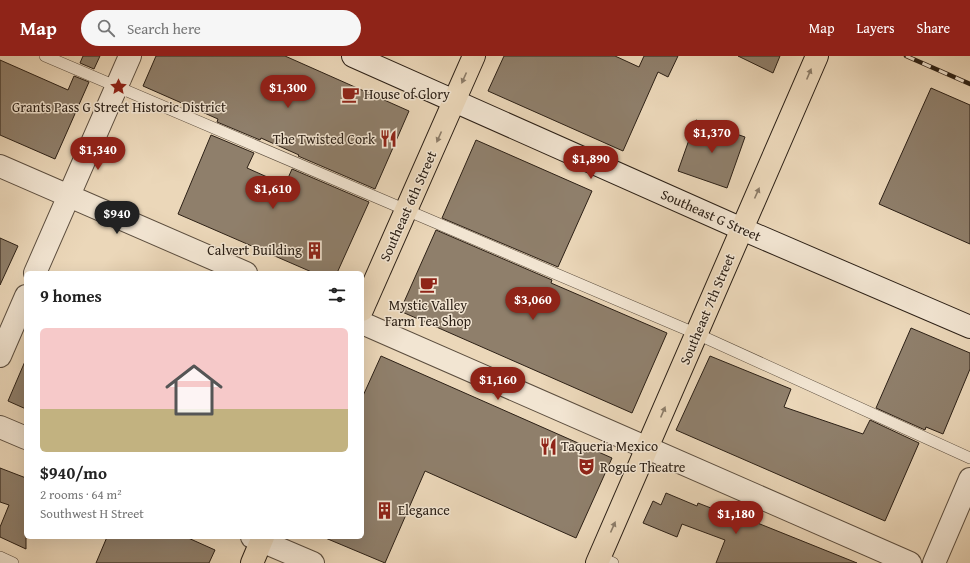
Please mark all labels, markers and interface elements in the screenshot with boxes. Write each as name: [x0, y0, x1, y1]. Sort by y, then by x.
search box: [81, 10, 361, 46]
text: Map: [20, 14, 57, 42]
icon: search: [95, 17, 117, 39]
text: Search here: [127, 18, 201, 39]
text: Map: [809, 18, 835, 38]
text: Layers: [857, 18, 895, 38]
text: Share: [917, 18, 950, 38]
one-way arrow: [806, 69, 812, 80]
one-way arrow: [461, 73, 467, 84]
pin: $1,300: [255, 75, 321, 109]
place icon: Grants Pass G Street Historic District: [109, 77, 129, 97]
text: $1,300: [269, 78, 307, 97]
cafe icon: House of Glory: [341, 84, 361, 104]
place label: House of Glory: [364, 84, 450, 104]
place label: Grants Pass G Street Historic District: [12, 97, 226, 117]
pin: $1,370: [679, 120, 745, 154]
text: $1,370: [693, 123, 731, 142]
place label: The Twisted Cork: [273, 129, 376, 149]
restaurant icon: The Twisted Cork: [378, 129, 398, 149]
one-way arrow: [435, 131, 441, 143]
pin: $1,340: [65, 137, 131, 171]
text: $1,340: [79, 140, 117, 159]
pin: $1,890: [558, 146, 624, 180]
street label: Southeast 6th Street: [375, 147, 441, 265]
text: $1,890: [572, 149, 610, 168]
pin: $1,610: [240, 176, 306, 210]
text: $1,610: [254, 179, 292, 198]
street label: Southeast G Street: [658, 184, 764, 246]
one-way arrow: [754, 188, 760, 199]
pin: $940: [93, 201, 141, 235]
text: $940: [104, 204, 130, 223]
place label: Calvert Building: [207, 240, 302, 260]
building icon: Calvert Building: [305, 240, 325, 260]
street label: Southeast 7th Street: [675, 250, 740, 368]
cafe icon: Mystic Valley Farm Tea Shop: [418, 275, 438, 295]
text: 9 homes: [40, 283, 102, 308]
icon: filters: [326, 284, 348, 306]
pin: $3,060: [500, 287, 566, 321]
text: $3,060: [514, 290, 552, 309]
place label: Mystic Valley Farm Tea Shop: [385, 295, 472, 331]
icon: home: [158, 354, 230, 426]
pin: $1,160: [465, 367, 531, 401]
text: $1,160: [479, 370, 517, 389]
one-way arrow: [660, 406, 666, 417]
restaurant icon: Taqueria Mexico: [538, 436, 558, 456]
place label: Taqueria Mexico: [561, 436, 658, 456]
theatre icon: Rogue Theatre: [577, 457, 597, 477]
place label: Rogue Theatre: [600, 457, 686, 477]
text: $940/mo: [40, 460, 107, 485]
text: 2 rooms · 64 m²: [40, 485, 122, 504]
building icon: Elegance: [375, 500, 395, 520]
place label: Elegance: [398, 500, 450, 520]
pin: $1,180: [703, 501, 769, 535]
text: Southwest H Street: [40, 504, 144, 523]
text: $1,180: [717, 504, 755, 523]
one-way arrow: [610, 522, 616, 533]

